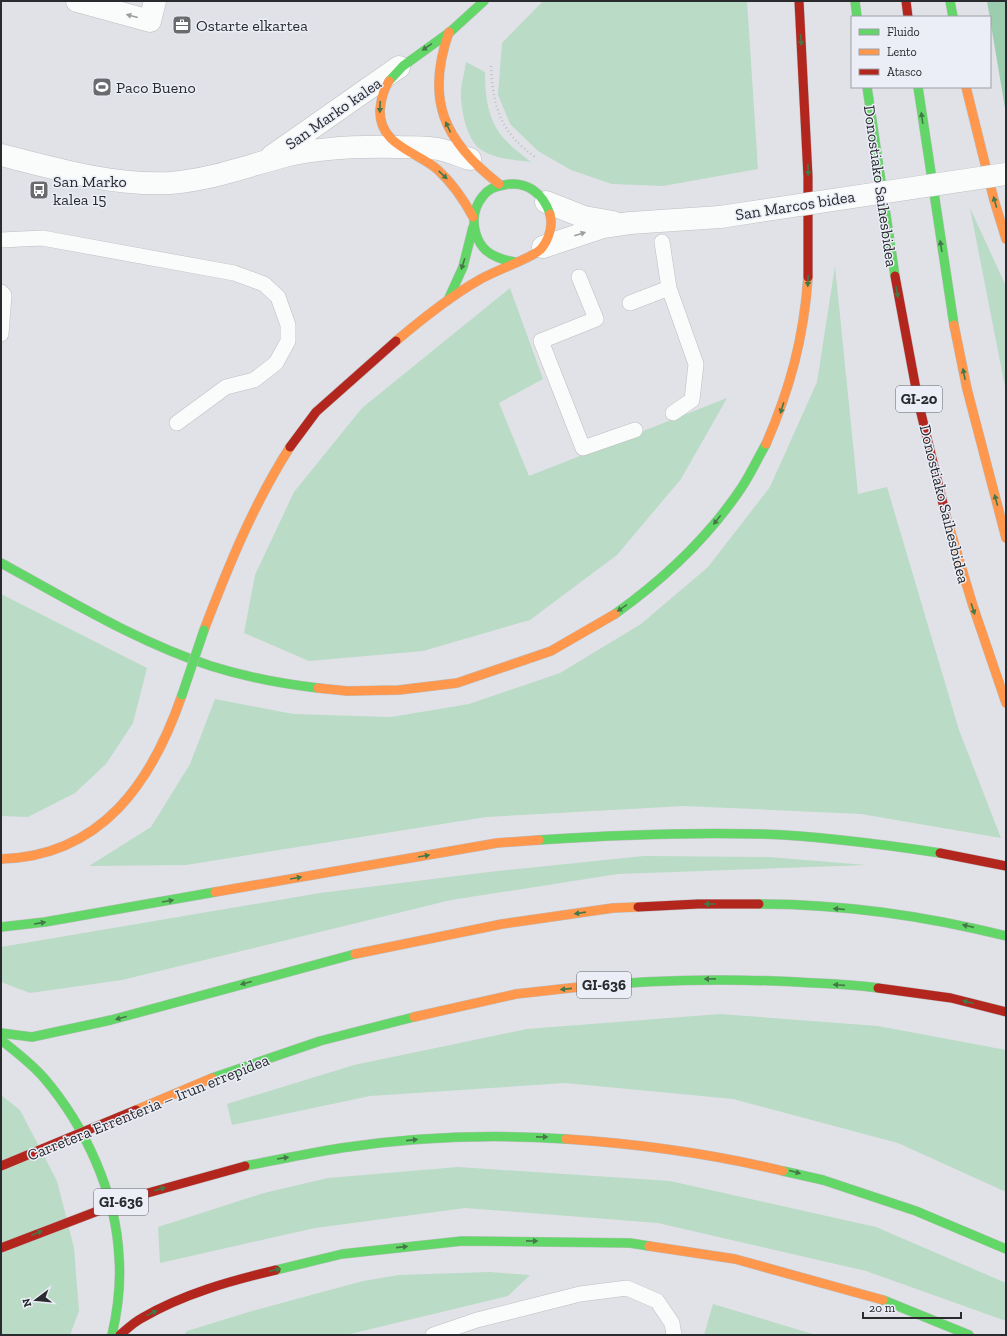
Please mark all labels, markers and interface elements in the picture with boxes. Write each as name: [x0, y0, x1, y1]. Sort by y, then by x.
one-way arrow: [126, 13, 138, 19]
office icon: Ostarte elkartea: [171, 14, 193, 36]
place label: Ostarte elkartea: [196, 16, 308, 35]
legend: [851, 16, 991, 88]
text: Fluido: [887, 25, 920, 39]
one-way arrow: [798, 34, 805, 46]
one-way arrow: [422, 43, 433, 51]
text: Lento: [887, 45, 917, 59]
text: Atasco: [887, 65, 922, 79]
street label: San Marko kalea: [282, 73, 385, 154]
sports icon: Paco Bueno: [91, 76, 113, 98]
place label: Paco Bueno: [116, 78, 196, 97]
one-way arrow: [377, 101, 384, 113]
street label: Donostiako Saihesbidea: [860, 104, 901, 268]
one-way arrow: [919, 111, 925, 124]
one-way arrow: [445, 121, 451, 133]
one-way arrow: [805, 164, 811, 177]
one-way arrow: [438, 170, 448, 179]
place label: San Marko kalea 15: [53, 172, 127, 209]
bus stop icon: San Marko kalea 15: [28, 179, 50, 201]
street label: San Marcos bidea: [734, 187, 856, 224]
one-way arrow: [992, 195, 998, 207]
one-way arrow: [574, 231, 586, 237]
one-way arrow: [938, 240, 944, 252]
one-way arrow: [460, 259, 466, 271]
one-way arrow: [805, 275, 811, 288]
one-way arrow: [894, 286, 900, 298]
one-way arrow: [961, 368, 967, 380]
road number: GI-20: [896, 386, 942, 412]
one-way arrow: [779, 402, 785, 414]
street label: Donostiako Saihesbidea: [916, 423, 974, 586]
one-way arrow: [993, 494, 999, 506]
one-way arrow: [713, 515, 722, 526]
one-way arrow: [970, 603, 976, 615]
one-way arrow: [617, 604, 628, 612]
one-way arrow: [418, 853, 430, 859]
one-way arrow: [290, 875, 302, 881]
one-way arrow: [162, 897, 174, 903]
one-way arrow: [703, 901, 716, 907]
one-way arrow: [833, 905, 845, 912]
one-way arrow: [574, 910, 586, 916]
one-way arrow: [34, 920, 46, 926]
one-way arrow: [962, 923, 974, 929]
road number: GI-636: [577, 972, 631, 998]
one-way arrow: [704, 976, 716, 983]
one-way arrow: [240, 980, 252, 986]
one-way arrow: [833, 981, 845, 988]
one-way arrow: [560, 985, 572, 992]
one-way arrow: [962, 999, 974, 1005]
one-way arrow: [114, 1015, 126, 1021]
street label: Carretera Errenteria – Irun errepidea: [24, 1050, 272, 1165]
one-way arrow: [536, 1134, 549, 1140]
one-way arrow: [406, 1137, 418, 1144]
one-way arrow: [277, 1155, 290, 1161]
one-way arrow: [789, 1169, 801, 1175]
one-way arrow: [154, 1186, 166, 1192]
road number: GI-636: [94, 1189, 148, 1215]
one-way arrow: [32, 1230, 44, 1236]
one-way arrow: [526, 1238, 539, 1244]
one-way arrow: [396, 1244, 408, 1251]
one-way arrow: [268, 1267, 281, 1273]
north arrow: [16, 1280, 56, 1320]
scale bar: [863, 1294, 961, 1320]
text: N: [19, 1296, 34, 1308]
text: 20 m: [869, 1301, 896, 1315]
one-way arrow: [146, 1310, 158, 1316]

